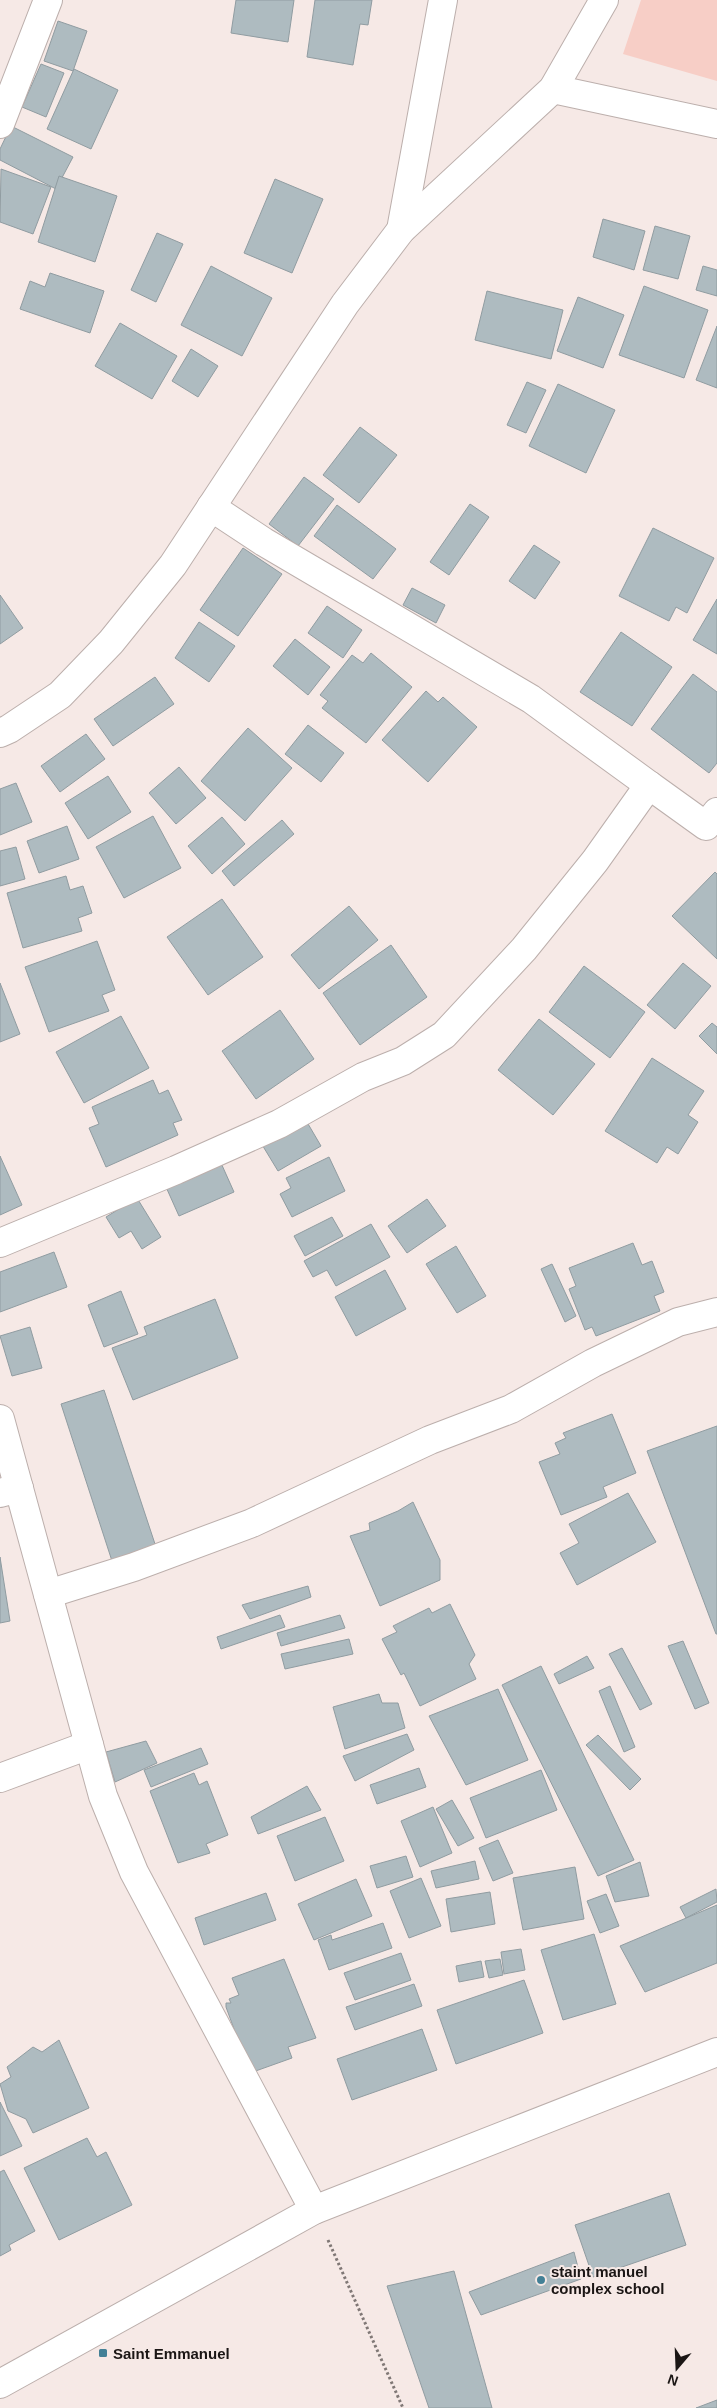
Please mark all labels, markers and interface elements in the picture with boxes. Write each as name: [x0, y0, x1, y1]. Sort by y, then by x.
place label: staint manuel complex school: [551, 2263, 664, 2297]
marker: staint manuel complex school: [535, 2274, 547, 2286]
north arrow: [652, 2343, 702, 2393]
place label: Saint Emmanuel: [113, 2345, 230, 2362]
marker: Saint Emmanuel: [97, 2347, 109, 2359]
text: N: [665, 2371, 680, 2390]

